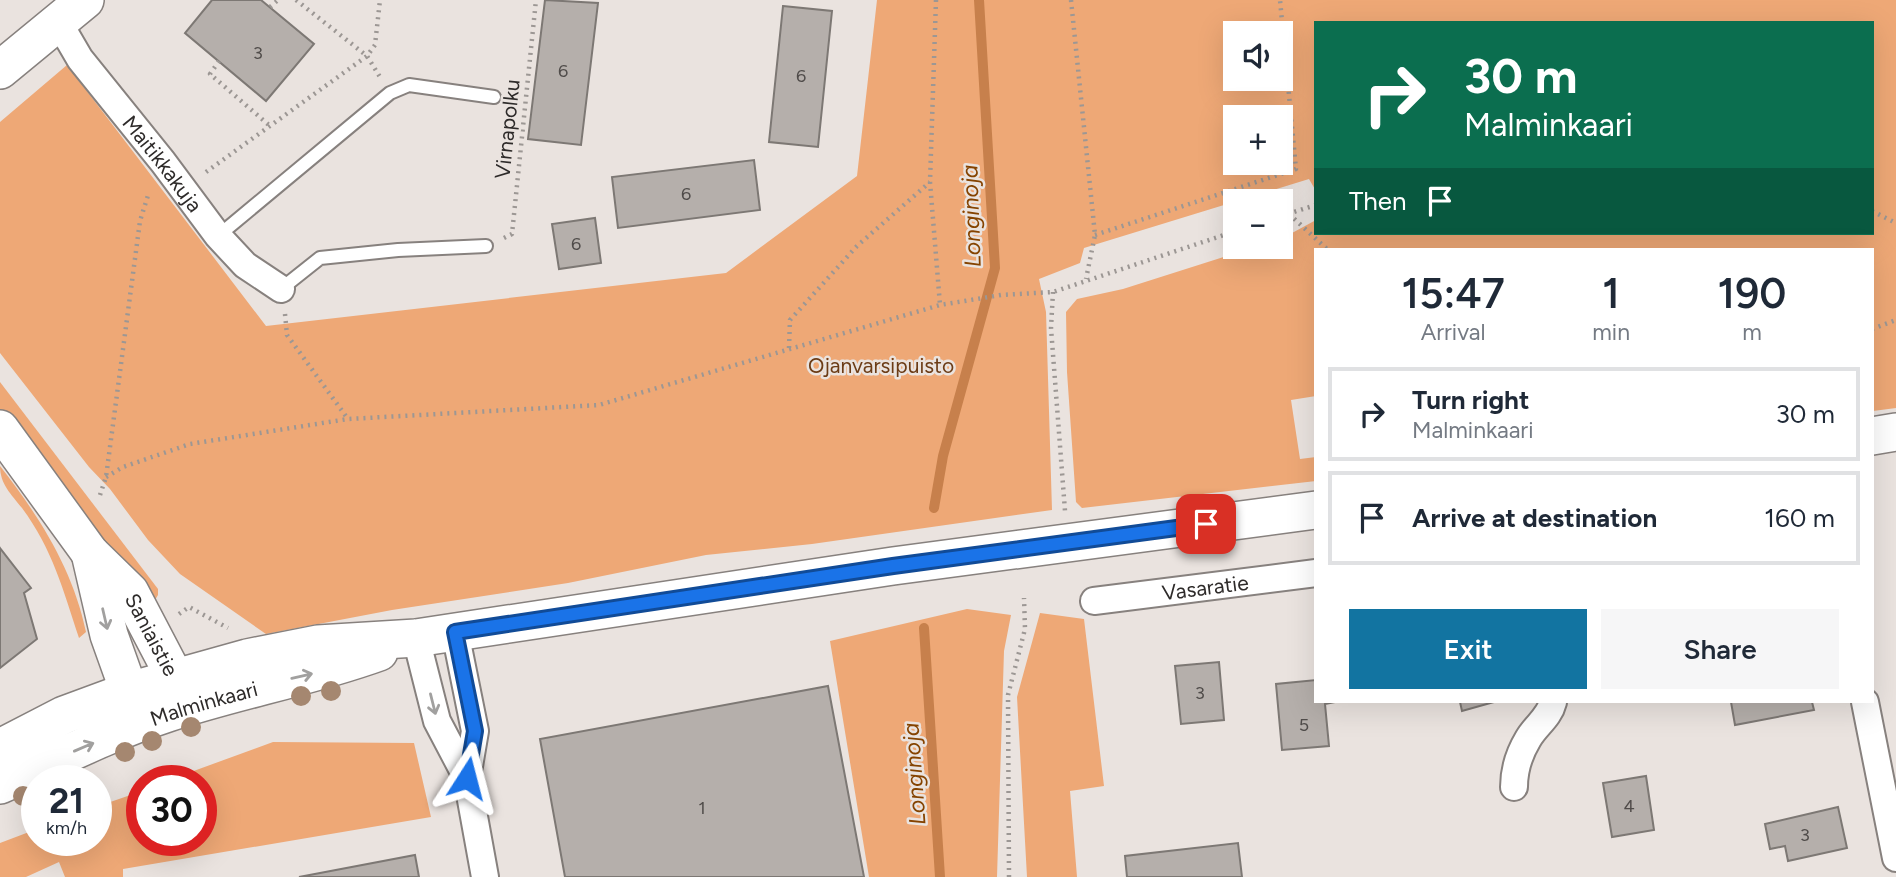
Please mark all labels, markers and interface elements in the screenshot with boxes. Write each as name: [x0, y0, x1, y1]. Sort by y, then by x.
map controls: [1223, 21, 1293, 259]
button: sound: [1223, 21, 1293, 91]
house number: 3: [253, 42, 263, 64]
text: 30 m: [1464, 46, 1577, 105]
icon: right: [1349, 49, 1440, 140]
house number: 6: [558, 60, 568, 82]
house number: 6: [796, 65, 806, 87]
street label: Virnapolku: [489, 78, 525, 180]
button: +: [1223, 105, 1293, 175]
text: Malminkaari: [1464, 106, 1633, 144]
street label: Maitikkakuja: [118, 110, 208, 217]
water label: Longinoja: [955, 164, 987, 268]
icon: arrive: [1421, 182, 1459, 220]
house number: 6: [681, 183, 691, 205]
text: Then: [1349, 185, 1407, 217]
button: −: [1223, 189, 1293, 259]
house number: 6: [571, 233, 581, 255]
text: 15:47: [1402, 268, 1505, 319]
text: 1: [1602, 268, 1620, 319]
text: 190: [1718, 268, 1786, 319]
text: Arrival: [1421, 318, 1486, 346]
text: min: [1592, 318, 1630, 346]
text: m: [1742, 318, 1762, 346]
park label: Ojanvarsipuisto: [808, 353, 954, 378]
text: Turn right: [1412, 384, 1529, 416]
icon: right: [1353, 395, 1391, 433]
text: 30 m: [1776, 398, 1835, 430]
text: Malminkaari: [1412, 416, 1533, 444]
pin: [1176, 494, 1236, 554]
icon: arrive: [1353, 499, 1391, 537]
text: Arrive at destination: [1412, 502, 1657, 534]
text: 160 m: [1764, 502, 1835, 534]
icon: arrive: [1187, 505, 1225, 543]
street label: Vasaratie: [1160, 569, 1250, 605]
street label: Saniaistie: [120, 589, 184, 680]
one-way arrow: [99, 608, 112, 630]
button: Exit: [1349, 609, 1587, 689]
button: Share: [1601, 609, 1839, 689]
one-way arrow: [290, 669, 313, 682]
street label: Malminkaari: [147, 676, 260, 731]
house number: 3: [1195, 682, 1205, 704]
one-way arrow: [427, 693, 440, 715]
house number: 5: [1299, 714, 1309, 736]
water label: Longinoja: [896, 722, 932, 826]
one-way arrow: [73, 740, 95, 753]
position arrow: [430, 741, 504, 815]
speed limit sign: 30: [126, 765, 217, 856]
text: 21: [49, 780, 84, 822]
house number: 4: [1623, 795, 1635, 817]
house number: 1: [698, 797, 706, 819]
text: km/h: [46, 817, 87, 839]
house number: 3: [1800, 824, 1810, 846]

